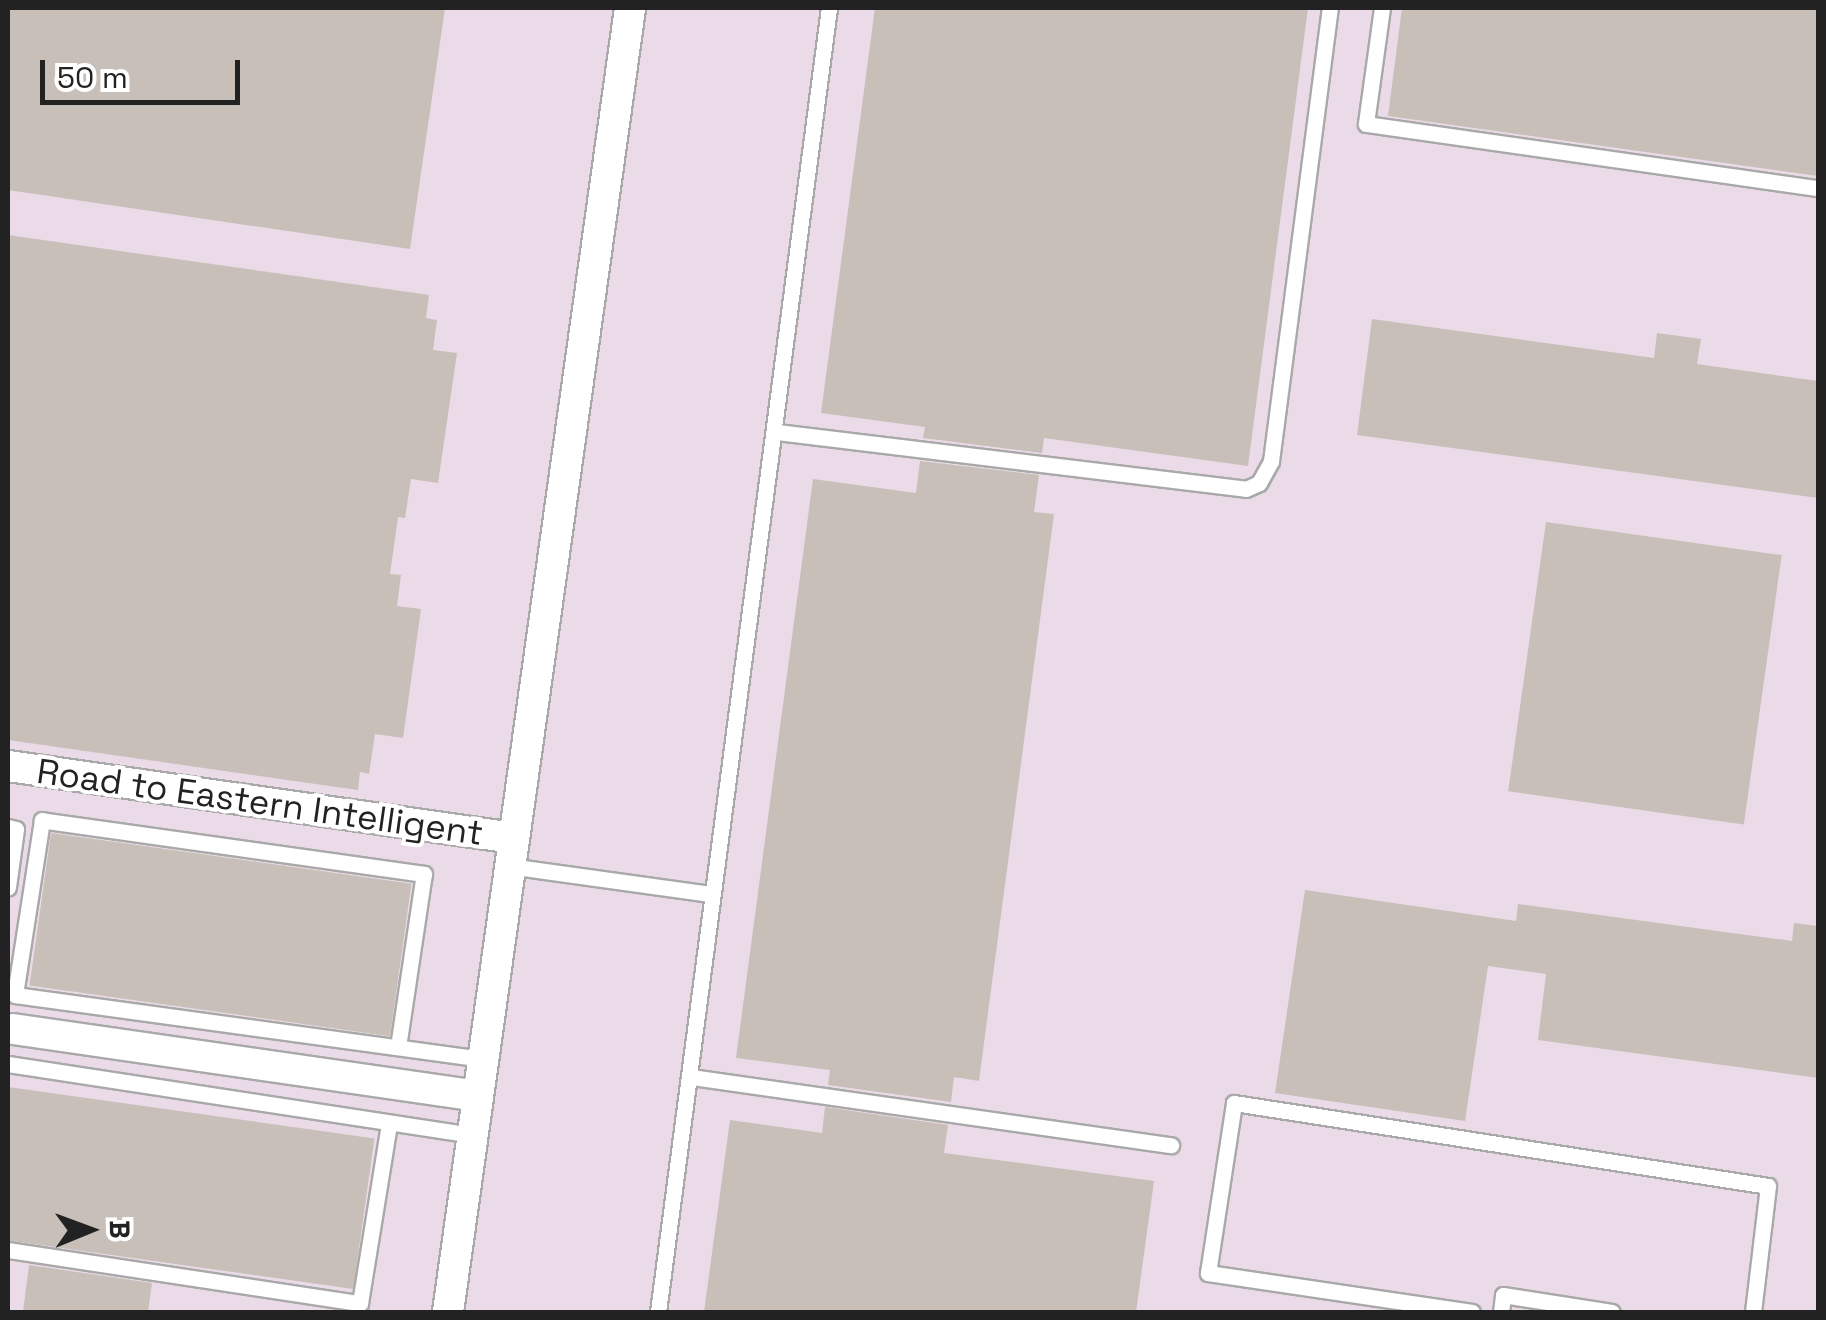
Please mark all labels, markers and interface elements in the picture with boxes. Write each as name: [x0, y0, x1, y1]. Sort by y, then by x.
scale bar: [45, 40, 245, 102]
text: 50 m: [57, 58, 128, 97]
street label: Road to Eastern Intelligent: [34, 750, 486, 854]
north arrow: [40, 1180, 140, 1280]
text: B: [102, 1220, 138, 1239]

